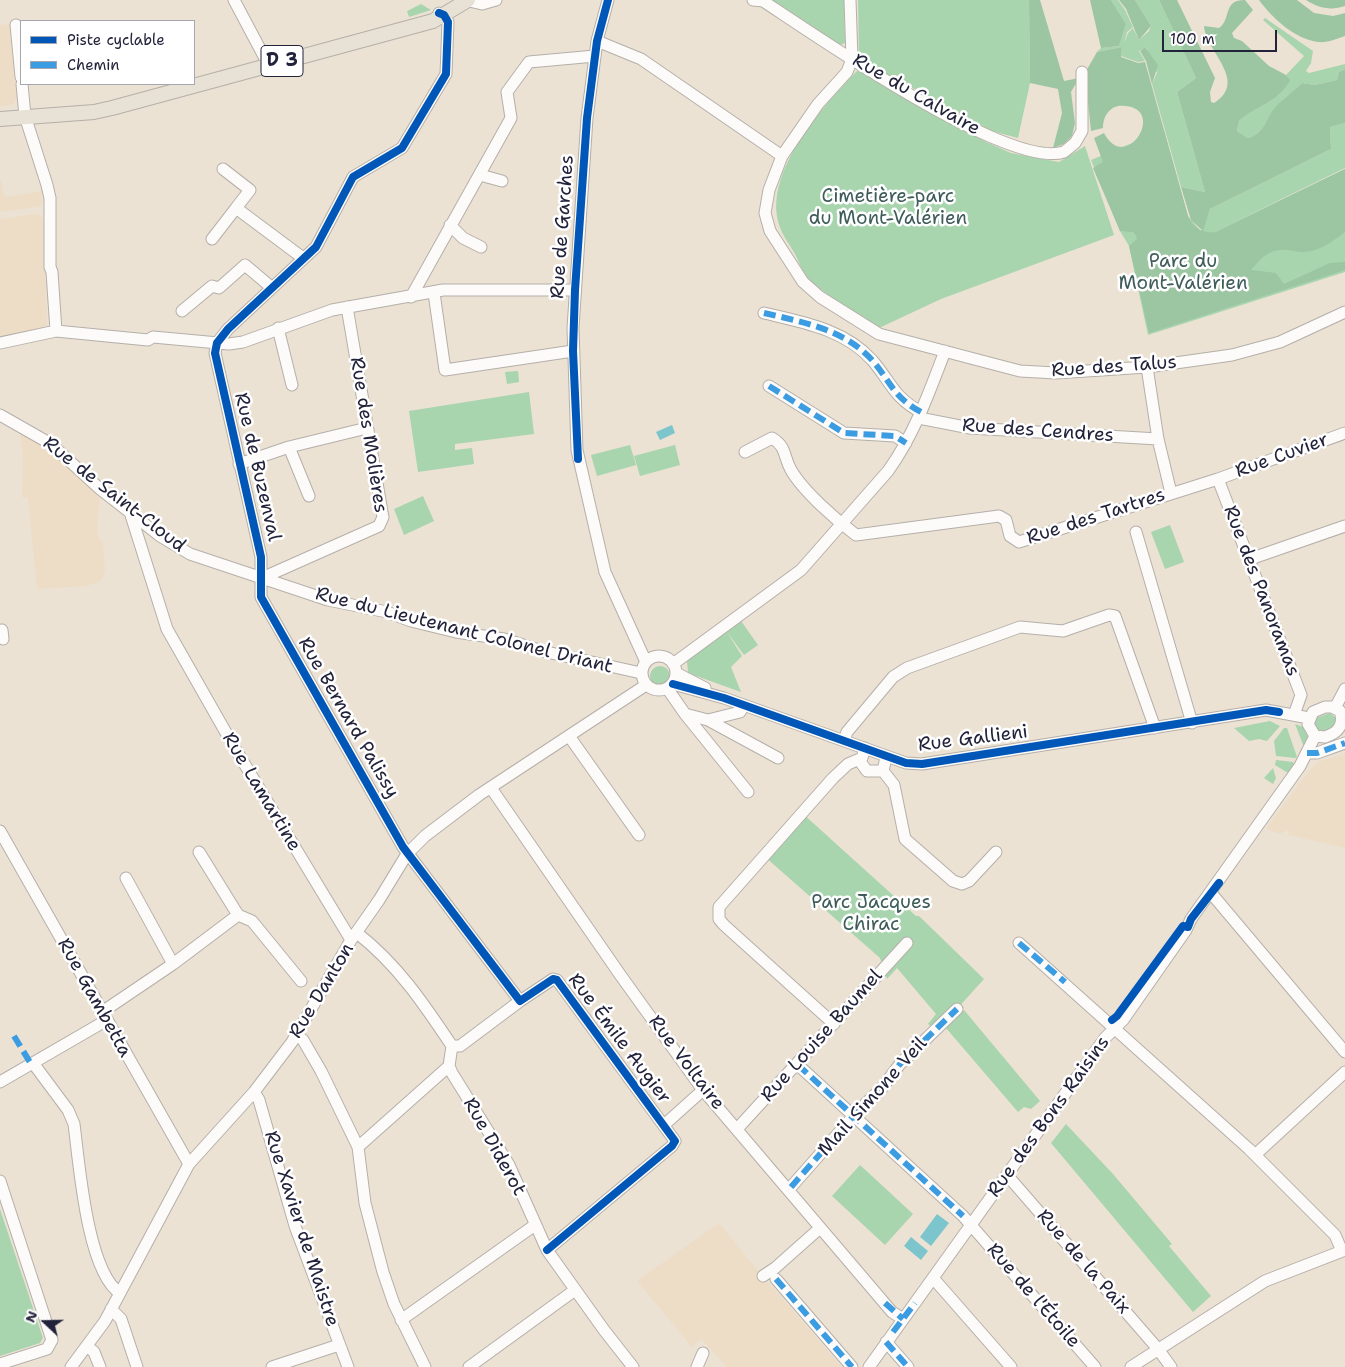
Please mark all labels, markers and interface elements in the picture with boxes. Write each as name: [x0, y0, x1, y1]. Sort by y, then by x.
legend: [20, 20, 195, 85]
scale bar: [1165, 20, 1280, 52]
text: 100 m: [1170, 29, 1215, 49]
text: Piste cyclable: [67, 30, 165, 50]
road number: D 3: [261, 46, 303, 76]
street label: Rue du Calvaire: [848, 49, 984, 141]
text: Chemin: [67, 55, 120, 75]
street label: Rue de Garches: [547, 154, 579, 300]
park label: Cimetière-parc du Mont-Valérien: [809, 186, 967, 230]
park label: Parc du Mont-Valérien: [1118, 251, 1248, 295]
street label: Rue des Talus: [1051, 351, 1177, 383]
street label: Rue des Molières: [344, 355, 392, 515]
street label: Rue de Buzenval: [229, 391, 285, 543]
street label: Rue des Cendres: [961, 414, 1115, 448]
street label: Rue Cuvier: [1232, 429, 1332, 483]
street label: Rue de Saint-Cloud: [38, 432, 190, 558]
street label: Rue des Tartres: [1024, 484, 1168, 550]
street label: Rue des Panoramas: [1218, 503, 1304, 679]
street label: Rue du Lieutenant Colonel Driant: [313, 583, 615, 679]
street label: Rue Bernard Palissy: [293, 634, 403, 802]
street label: Rue Gallieni: [917, 721, 1029, 757]
street label: Rue Lamartine: [217, 729, 305, 855]
park label: Parc Jacques Chirac: [811, 892, 931, 936]
street label: Rue Gambetta: [52, 935, 136, 1061]
street label: Rue Danton: [285, 939, 359, 1043]
street label: Rue Louise Baumel: [756, 965, 888, 1107]
street label: Rue Émile Augier: [563, 969, 675, 1109]
street label: Rue Voltaire: [643, 1011, 729, 1115]
street label: Rue des Bons Raisins: [983, 1032, 1115, 1202]
street label: Mail Simone Veil: [814, 1033, 932, 1161]
street label: Rue Diderot: [458, 1094, 530, 1200]
street label: Rue Xavier de Maistre: [259, 1128, 343, 1330]
street label: Rue de la Paix: [1031, 1205, 1135, 1319]
street label: Rue de l'Étoile: [981, 1239, 1085, 1353]
north arrow: [20, 1297, 70, 1347]
text: N: [21, 1308, 41, 1325]

